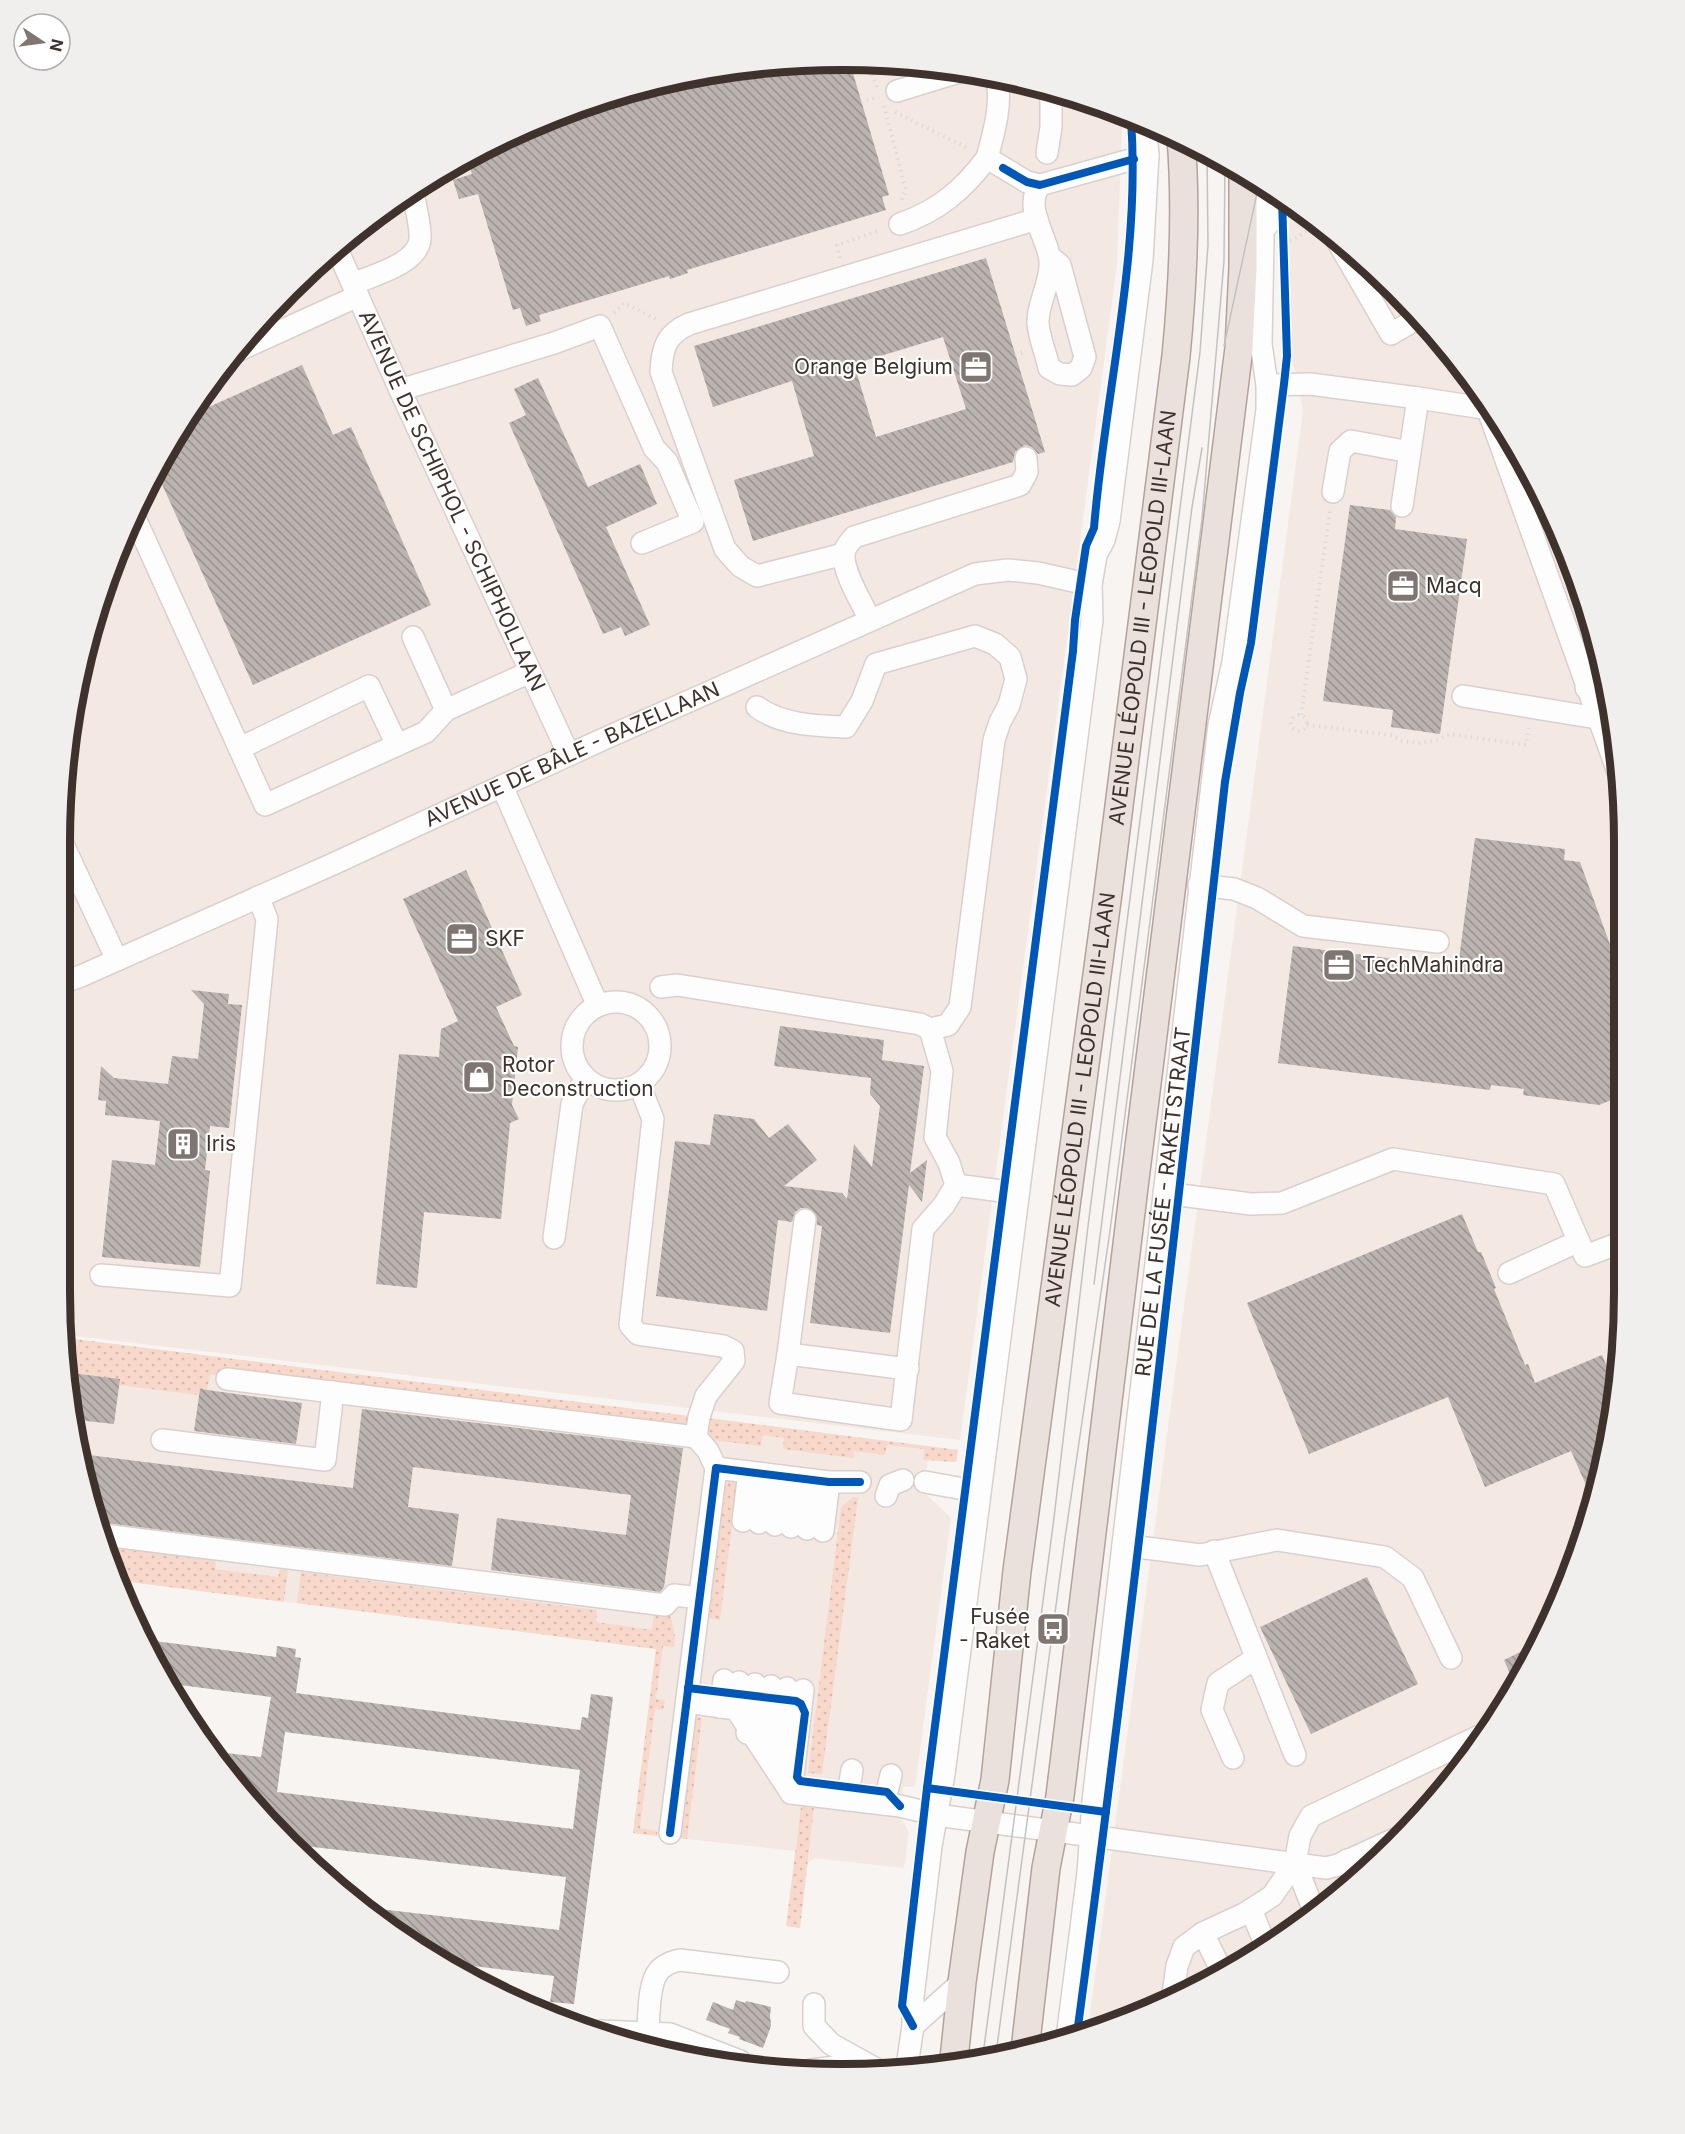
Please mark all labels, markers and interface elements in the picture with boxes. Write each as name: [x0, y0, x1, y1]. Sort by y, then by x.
north arrow: [12, 12, 72, 72]
text: N: [45, 37, 68, 54]
street label: AVENUE DE SCHIPHOL - SCHIPHOLLAAN: [354, 306, 551, 695]
office icon: Orange Belgium: [958, 349, 994, 385]
place label: Orange Belgium: [794, 354, 953, 379]
street label: AVENUE LÉOPOLD III - LEOPOLD III-LAAN: [1104, 409, 1181, 827]
office icon: Macq: [1385, 568, 1421, 604]
place label: Macq: [1426, 573, 1482, 598]
street label: AVENUE DE BÂLE - BAZELLAAN: [421, 676, 723, 832]
street label: AVENUE LÉOPOLD III - LEOPOLD III-LAAN: [1040, 891, 1120, 1308]
office icon: SKF: [444, 921, 480, 957]
place label: SKF: [485, 926, 525, 951]
office icon: TechMahindra: [1321, 947, 1357, 983]
place label: TechMahindra: [1362, 952, 1504, 977]
street label: RUE DE LA FUSÉE - RAKETSTRAAT: [1130, 1025, 1196, 1378]
place label: Rotor Deconstruction: [502, 1052, 654, 1101]
shop icon: Rotor Deconstruction: [461, 1059, 497, 1095]
building icon: Iris: [165, 1126, 201, 1162]
place label: Iris: [206, 1131, 236, 1156]
place label: Fusée - Raket: [959, 1604, 1030, 1653]
bus stop icon: Fusée - Raket: [1035, 1611, 1071, 1647]

